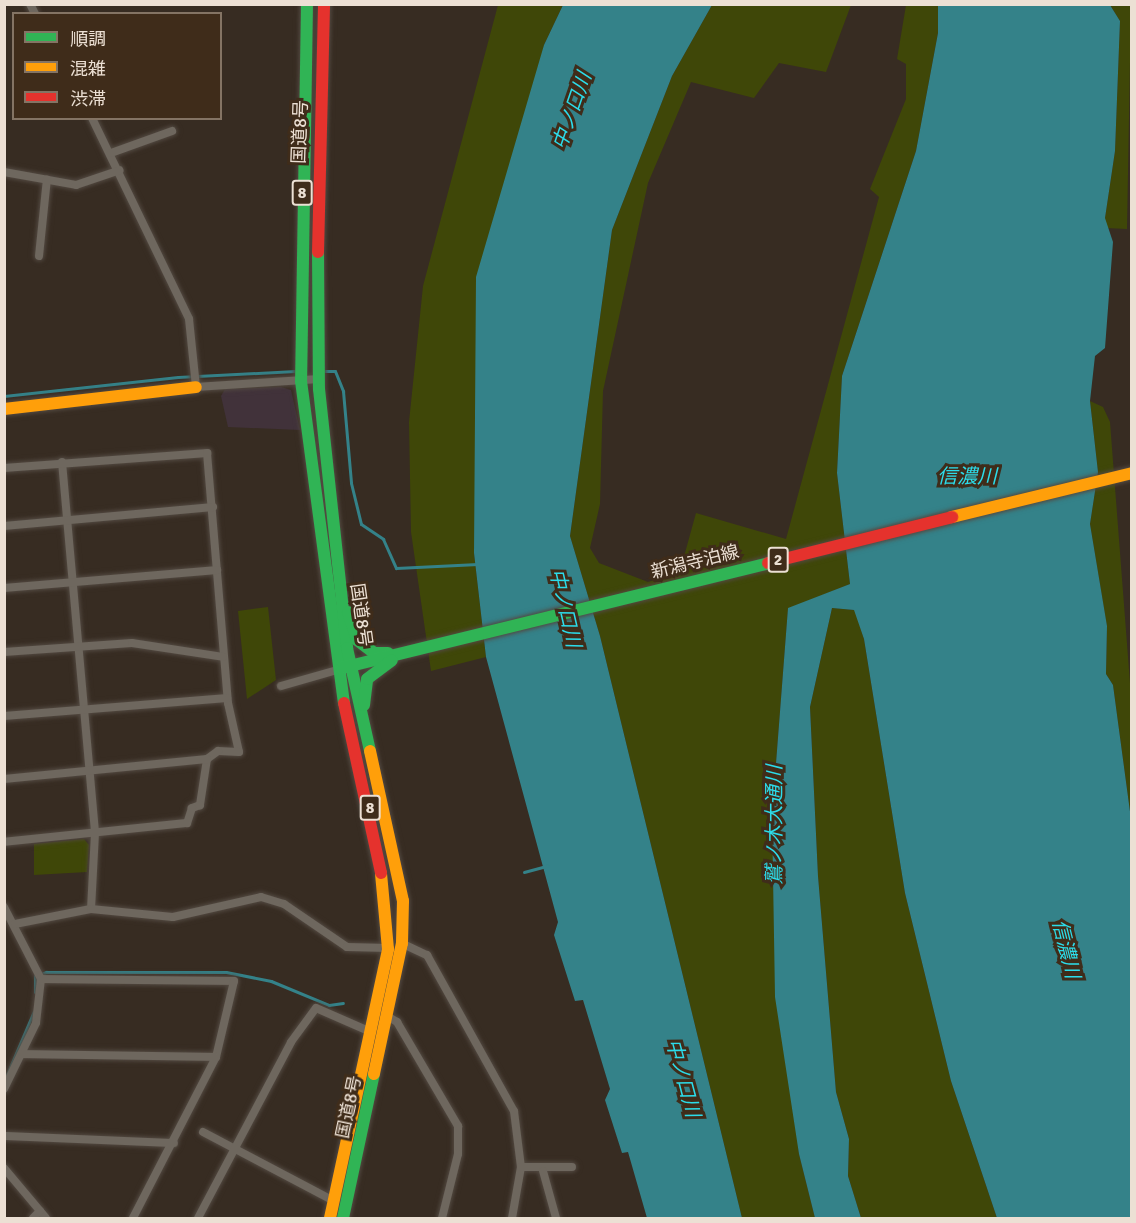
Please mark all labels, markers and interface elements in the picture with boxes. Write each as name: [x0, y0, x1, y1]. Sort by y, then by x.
legend: [12, 12, 222, 120]
text: 順調: [70, 28, 106, 50]
text: 混雑: [70, 58, 106, 80]
water label: 中ノ口川: [548, 69, 596, 153]
text: 渋滞: [70, 88, 106, 110]
street label: 国道8号: [288, 100, 312, 164]
road number: 8: [292, 180, 312, 206]
water label: 信濃川: [937, 464, 997, 488]
street label: 新潟寺泊線: [649, 541, 741, 583]
road number: 2: [768, 547, 788, 573]
water label: 中ノ口川: [544, 566, 586, 650]
street label: 国道8号: [346, 582, 376, 648]
water label: 鷲ノ木大通川: [762, 765, 786, 885]
road number: 8: [360, 795, 380, 821]
water label: 信濃川: [1047, 917, 1085, 981]
water label: 中ノ口川: [661, 1036, 705, 1120]
street label: 国道8号: [332, 1074, 366, 1140]

